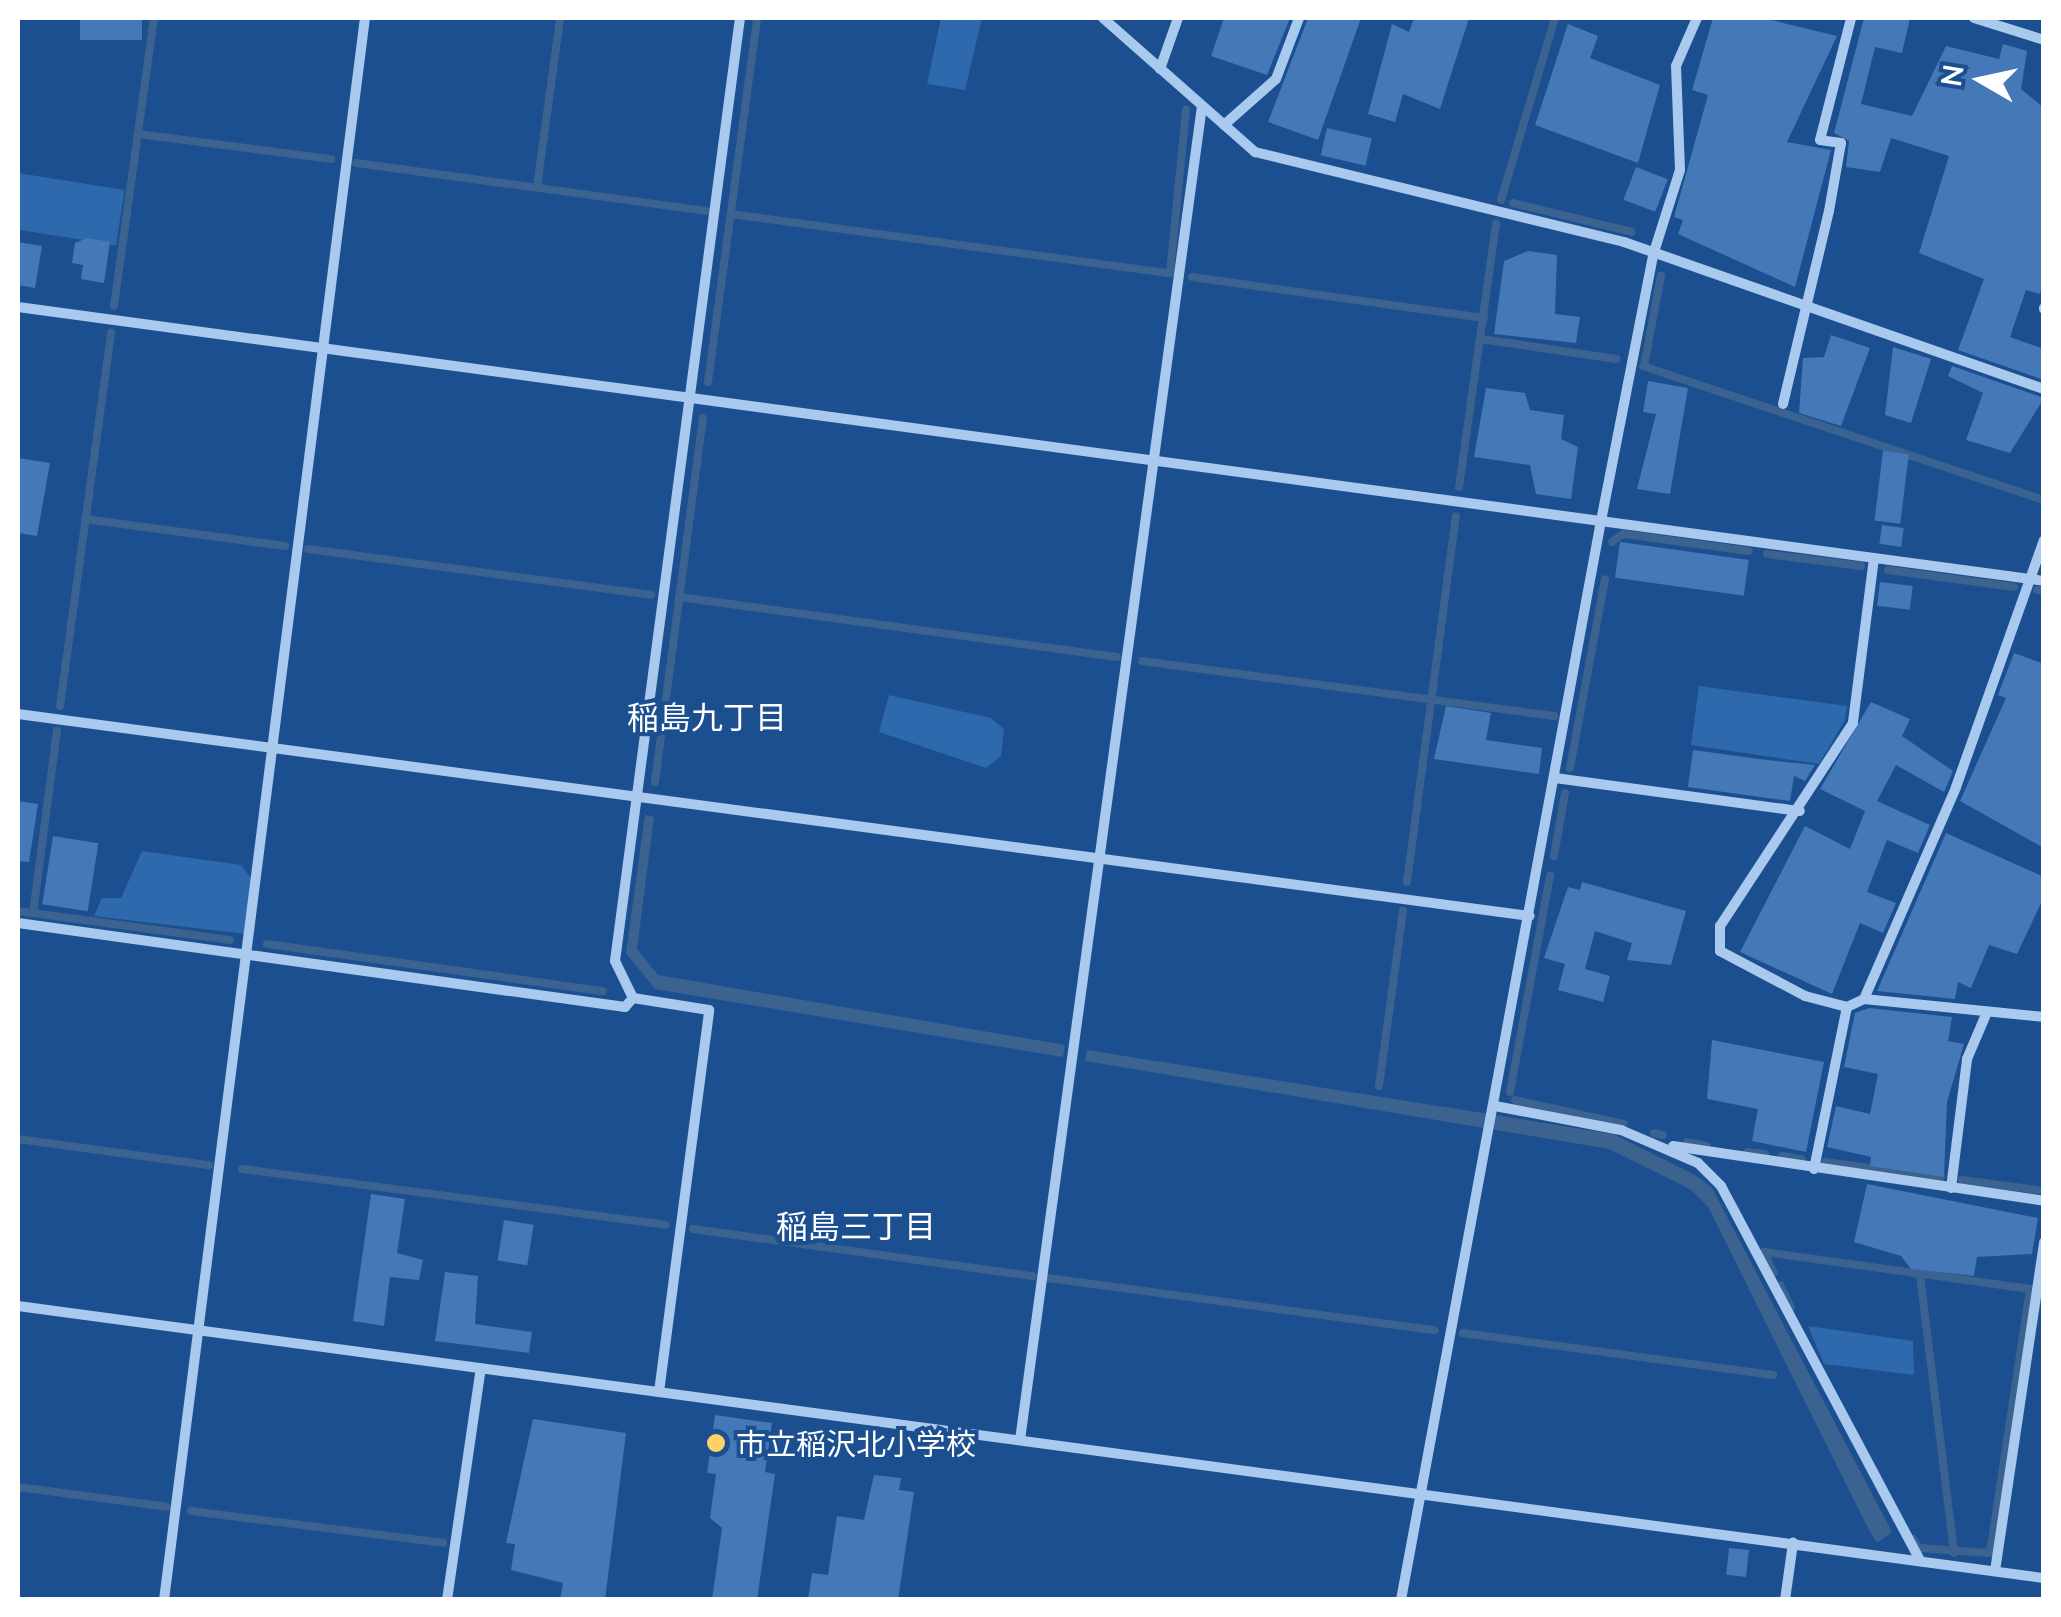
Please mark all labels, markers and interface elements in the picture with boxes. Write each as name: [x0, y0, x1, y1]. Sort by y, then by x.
north arrow: [1931, 30, 2031, 130]
text: N: [1933, 62, 1970, 89]
district label: 稲島九丁目: [627, 698, 787, 736]
district label: 稲島三丁目: [776, 1207, 936, 1245]
place label: 市立稲沢北小学校: [736, 1425, 976, 1461]
marker: 市立稲沢北小学校: [705, 1432, 727, 1454]

